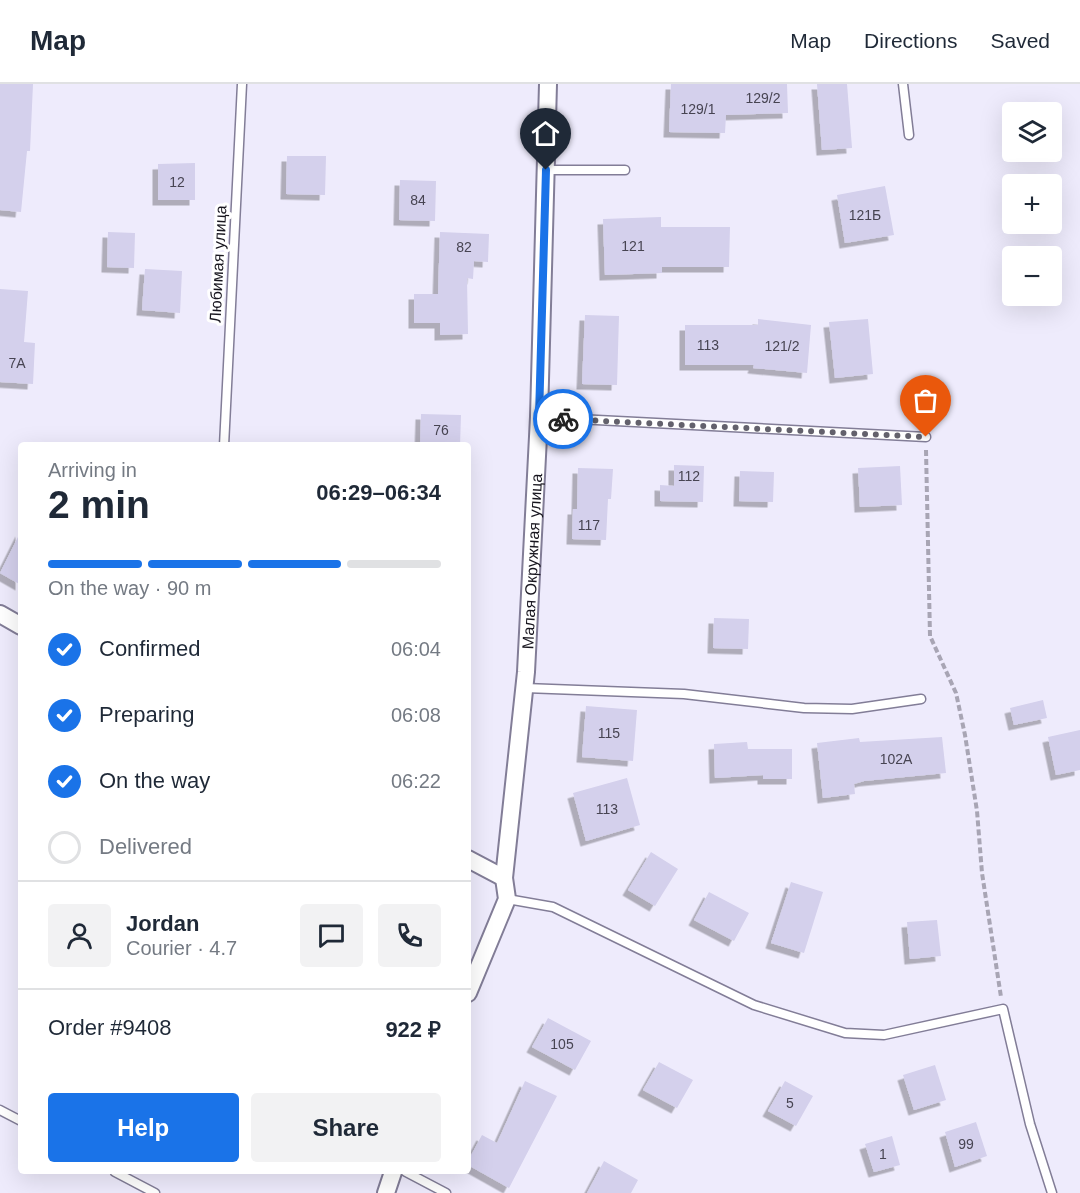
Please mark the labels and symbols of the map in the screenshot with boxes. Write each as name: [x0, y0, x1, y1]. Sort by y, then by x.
house number: 129/2: [745, 90, 781, 106]
house number: 129/1: [680, 101, 716, 117]
pin: [520, 108, 571, 170]
house number: 12: [169, 174, 185, 190]
house number: 84: [410, 192, 426, 208]
street label: Любимая улица: [206, 205, 230, 323]
house number: 121Б: [849, 207, 881, 223]
house number: 121: [621, 238, 645, 254]
house number: 82: [456, 239, 472, 255]
house number: 113: [697, 337, 719, 353]
house number: 121/2: [764, 338, 800, 354]
house number: 7А: [8, 355, 26, 371]
pin: [900, 375, 951, 437]
courier: [533, 389, 593, 449]
house number: 76: [433, 422, 449, 438]
house number: 112: [678, 468, 700, 484]
street label: Малая Окружная улица: [519, 473, 545, 649]
house number: 117: [578, 517, 600, 533]
house number: 115: [598, 725, 620, 741]
house number: 102А: [880, 751, 913, 767]
house number: 113: [596, 801, 618, 817]
house number: 105: [550, 1036, 574, 1052]
house number: 5: [786, 1095, 794, 1111]
house number: 99: [958, 1136, 974, 1152]
house number: 1: [879, 1146, 887, 1162]

